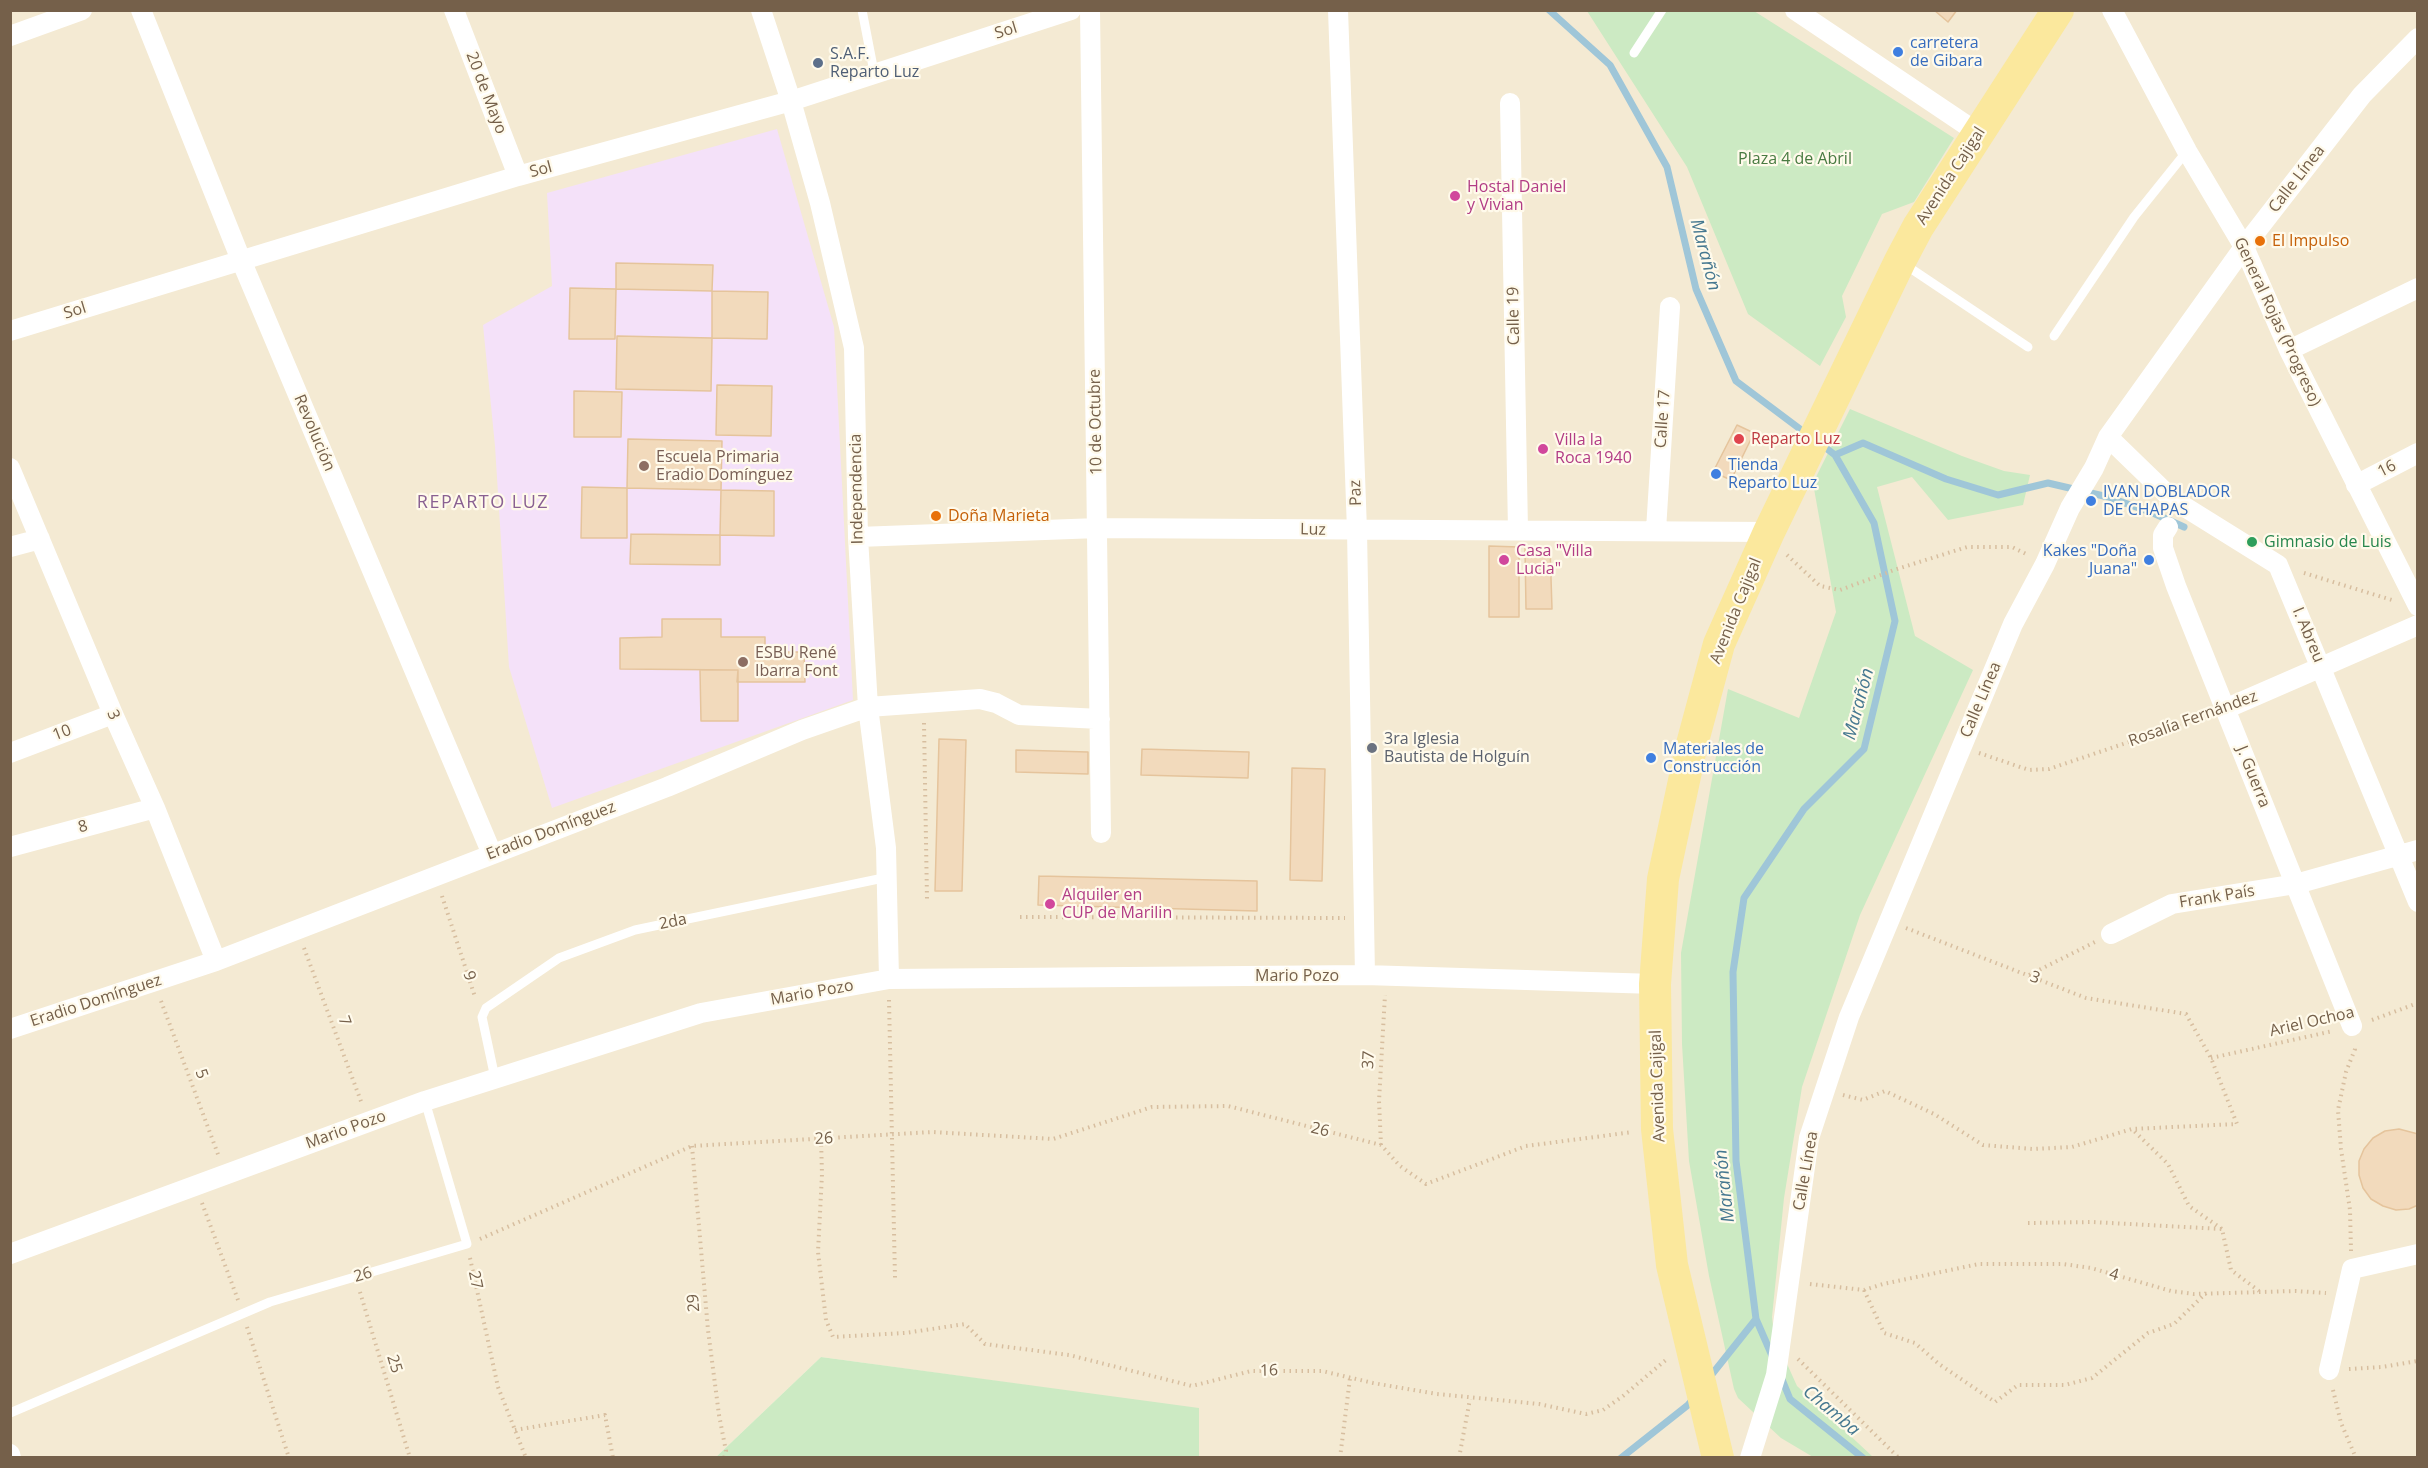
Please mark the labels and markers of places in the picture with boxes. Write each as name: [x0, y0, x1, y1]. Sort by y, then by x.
place label: carretera de Gibara: [1910, 33, 1983, 71]
place label: S.A.F. Reparto Luz: [830, 44, 919, 82]
marker: carretera de Gibara: [1891, 45, 1905, 59]
marker: S.A.F. Reparto Luz: [811, 56, 825, 70]
place label: Hostal Daniel y Vivian: [1467, 177, 1566, 215]
marker: Hostal Daniel y Vivian: [1448, 189, 1462, 203]
place label: El Impulso: [2272, 231, 2349, 251]
marker: El Impulso: [2253, 234, 2267, 248]
place label: Reparto Luz: [1751, 429, 1840, 449]
place label: Villa la Roca 1940: [1555, 430, 1632, 468]
marker: Reparto Luz: [1732, 432, 1746, 446]
marker: Villa la Roca 1940: [1536, 442, 1550, 456]
place label: Escuela Primaria Eradio Domínguez: [656, 447, 793, 485]
place label: Tienda Reparto Luz: [1728, 455, 1817, 493]
marker: Escuela Primaria Eradio Domínguez: [637, 459, 651, 473]
marker: Tienda Reparto Luz: [1709, 467, 1723, 481]
place label: IVAN DOBLADOR DE CHAPAS: [2103, 482, 2230, 520]
marker: IVAN DOBLADOR DE CHAPAS: [2084, 494, 2098, 508]
place label: Doña Marieta: [948, 506, 1050, 526]
marker: Doña Marieta: [929, 509, 943, 523]
place label: Gimnasio de Luis: [2264, 532, 2391, 552]
marker: Gimnasio de Luis: [2245, 535, 2259, 549]
place label: Casa "Villa Lucia": [1516, 541, 1593, 579]
place label: Kakes "Doña Juana": [2043, 541, 2137, 579]
marker: Casa "Villa Lucia": [1497, 553, 1511, 567]
marker: Kakes "Doña Juana": [2142, 553, 2156, 567]
place label: ESBU René Ibarra Font: [755, 643, 838, 681]
marker: ESBU René Ibarra Font: [736, 655, 750, 669]
place label: 3ra Iglesia Bautista de Holguín: [1384, 729, 1530, 767]
place label: Materiales de Construcción: [1663, 739, 1764, 777]
marker: 3ra Iglesia Bautista de Holguín: [1365, 741, 1379, 755]
marker: Materiales de Construcción: [1644, 751, 1658, 765]
place label: Alquiler en CUP de Marilin: [1062, 885, 1172, 923]
marker: Alquiler en CUP de Marilin: [1043, 897, 1057, 911]

